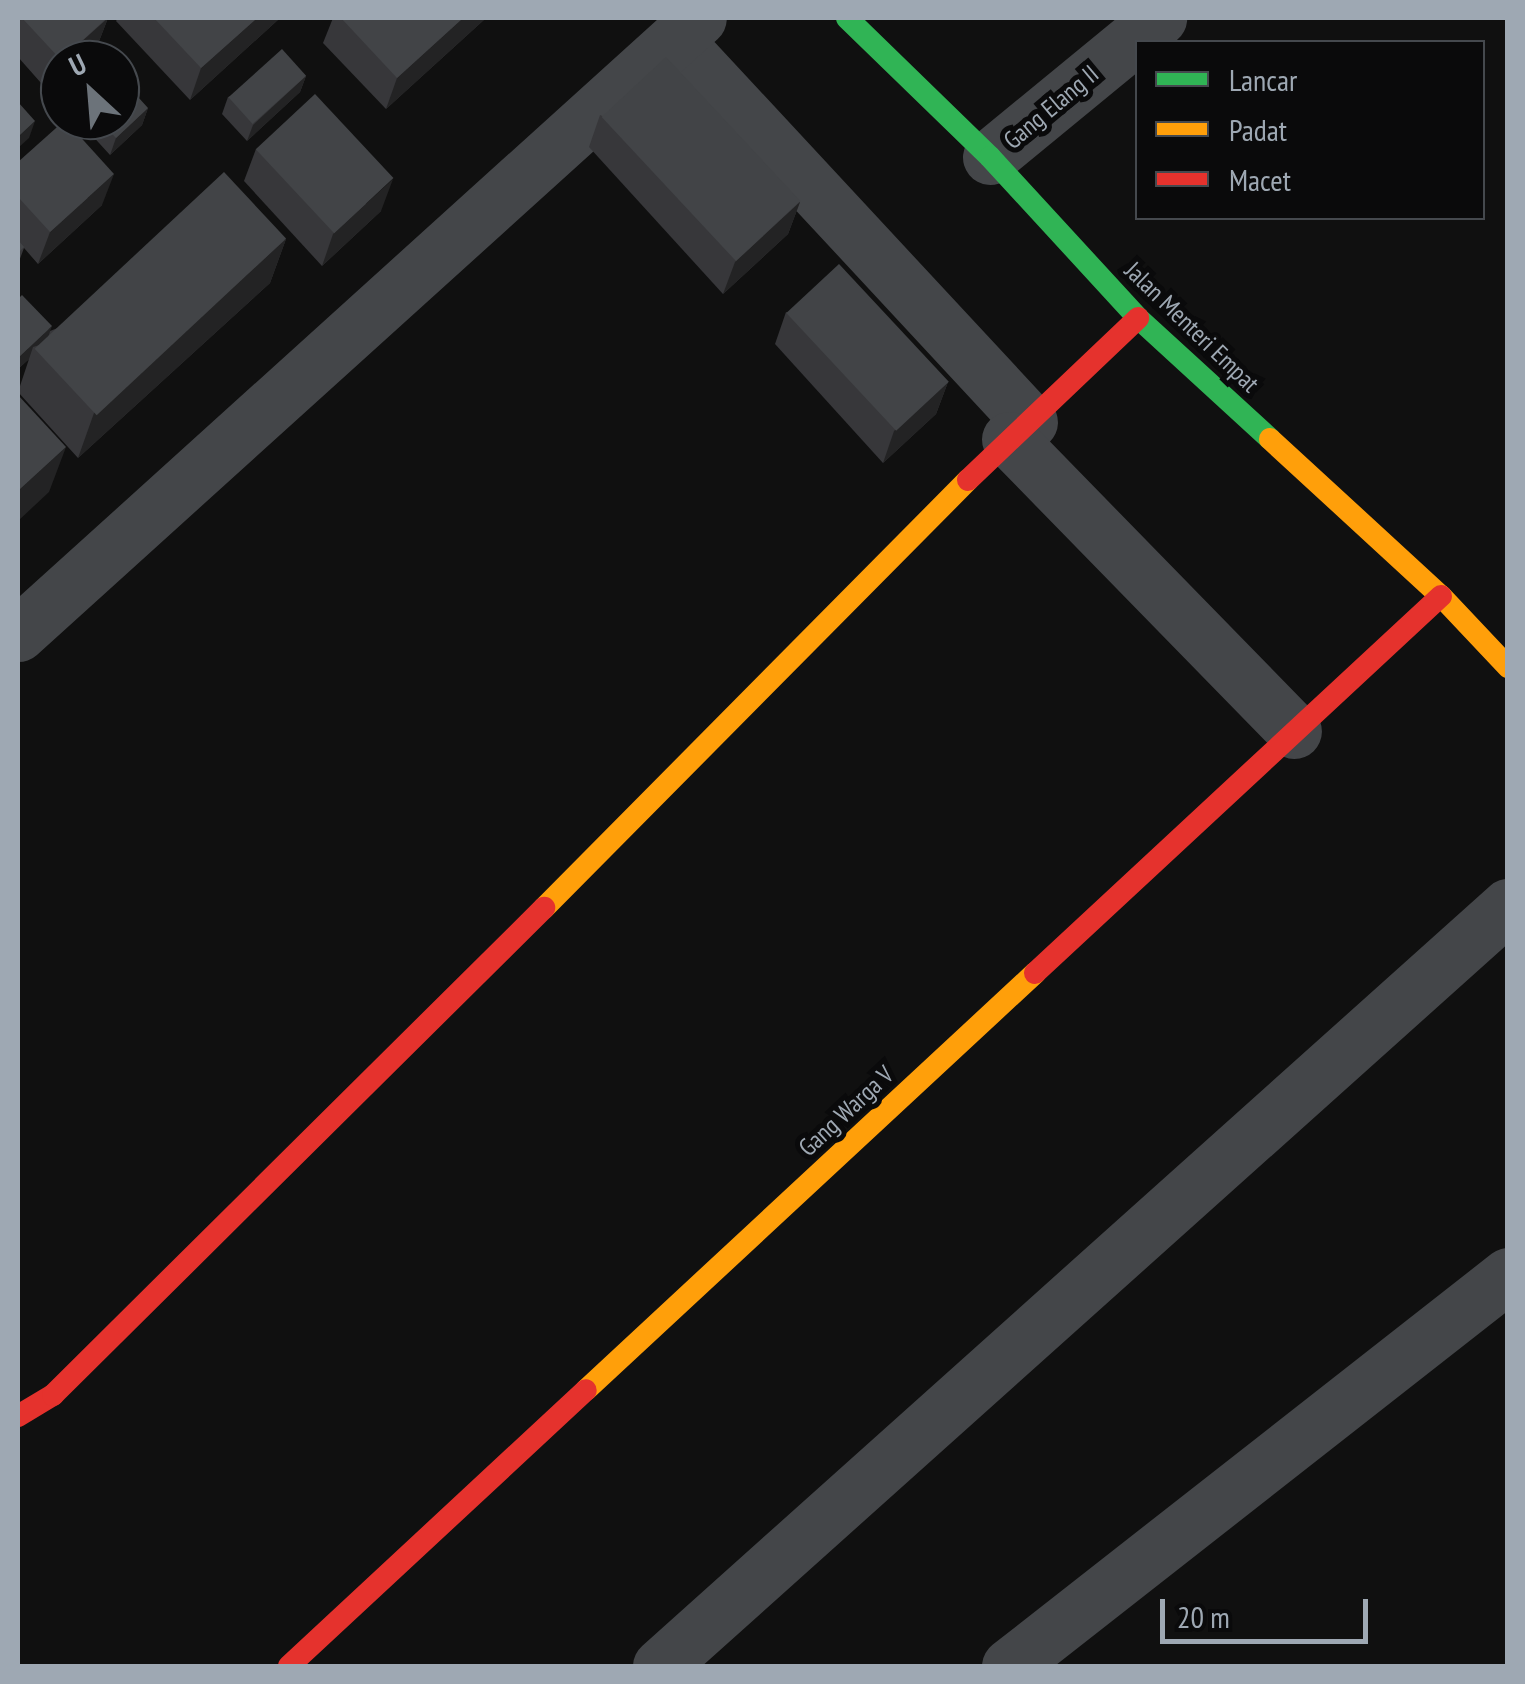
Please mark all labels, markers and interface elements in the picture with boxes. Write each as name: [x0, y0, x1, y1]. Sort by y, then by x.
north arrow: [40, 40, 140, 140]
legend: [1135, 40, 1485, 220]
text: U: [63, 45, 92, 84]
street label: Gang Elang II: [997, 59, 1105, 155]
text: Lancar: [1229, 60, 1297, 99]
text: Padat: [1229, 110, 1287, 149]
text: Macet: [1229, 160, 1291, 199]
street label: Jalan Menteri Empat: [1119, 256, 1265, 398]
street label: Gang Warga V: [792, 1059, 900, 1163]
scale bar: [1165, 1579, 1372, 1641]
text: 20 m: [1177, 1597, 1230, 1636]

